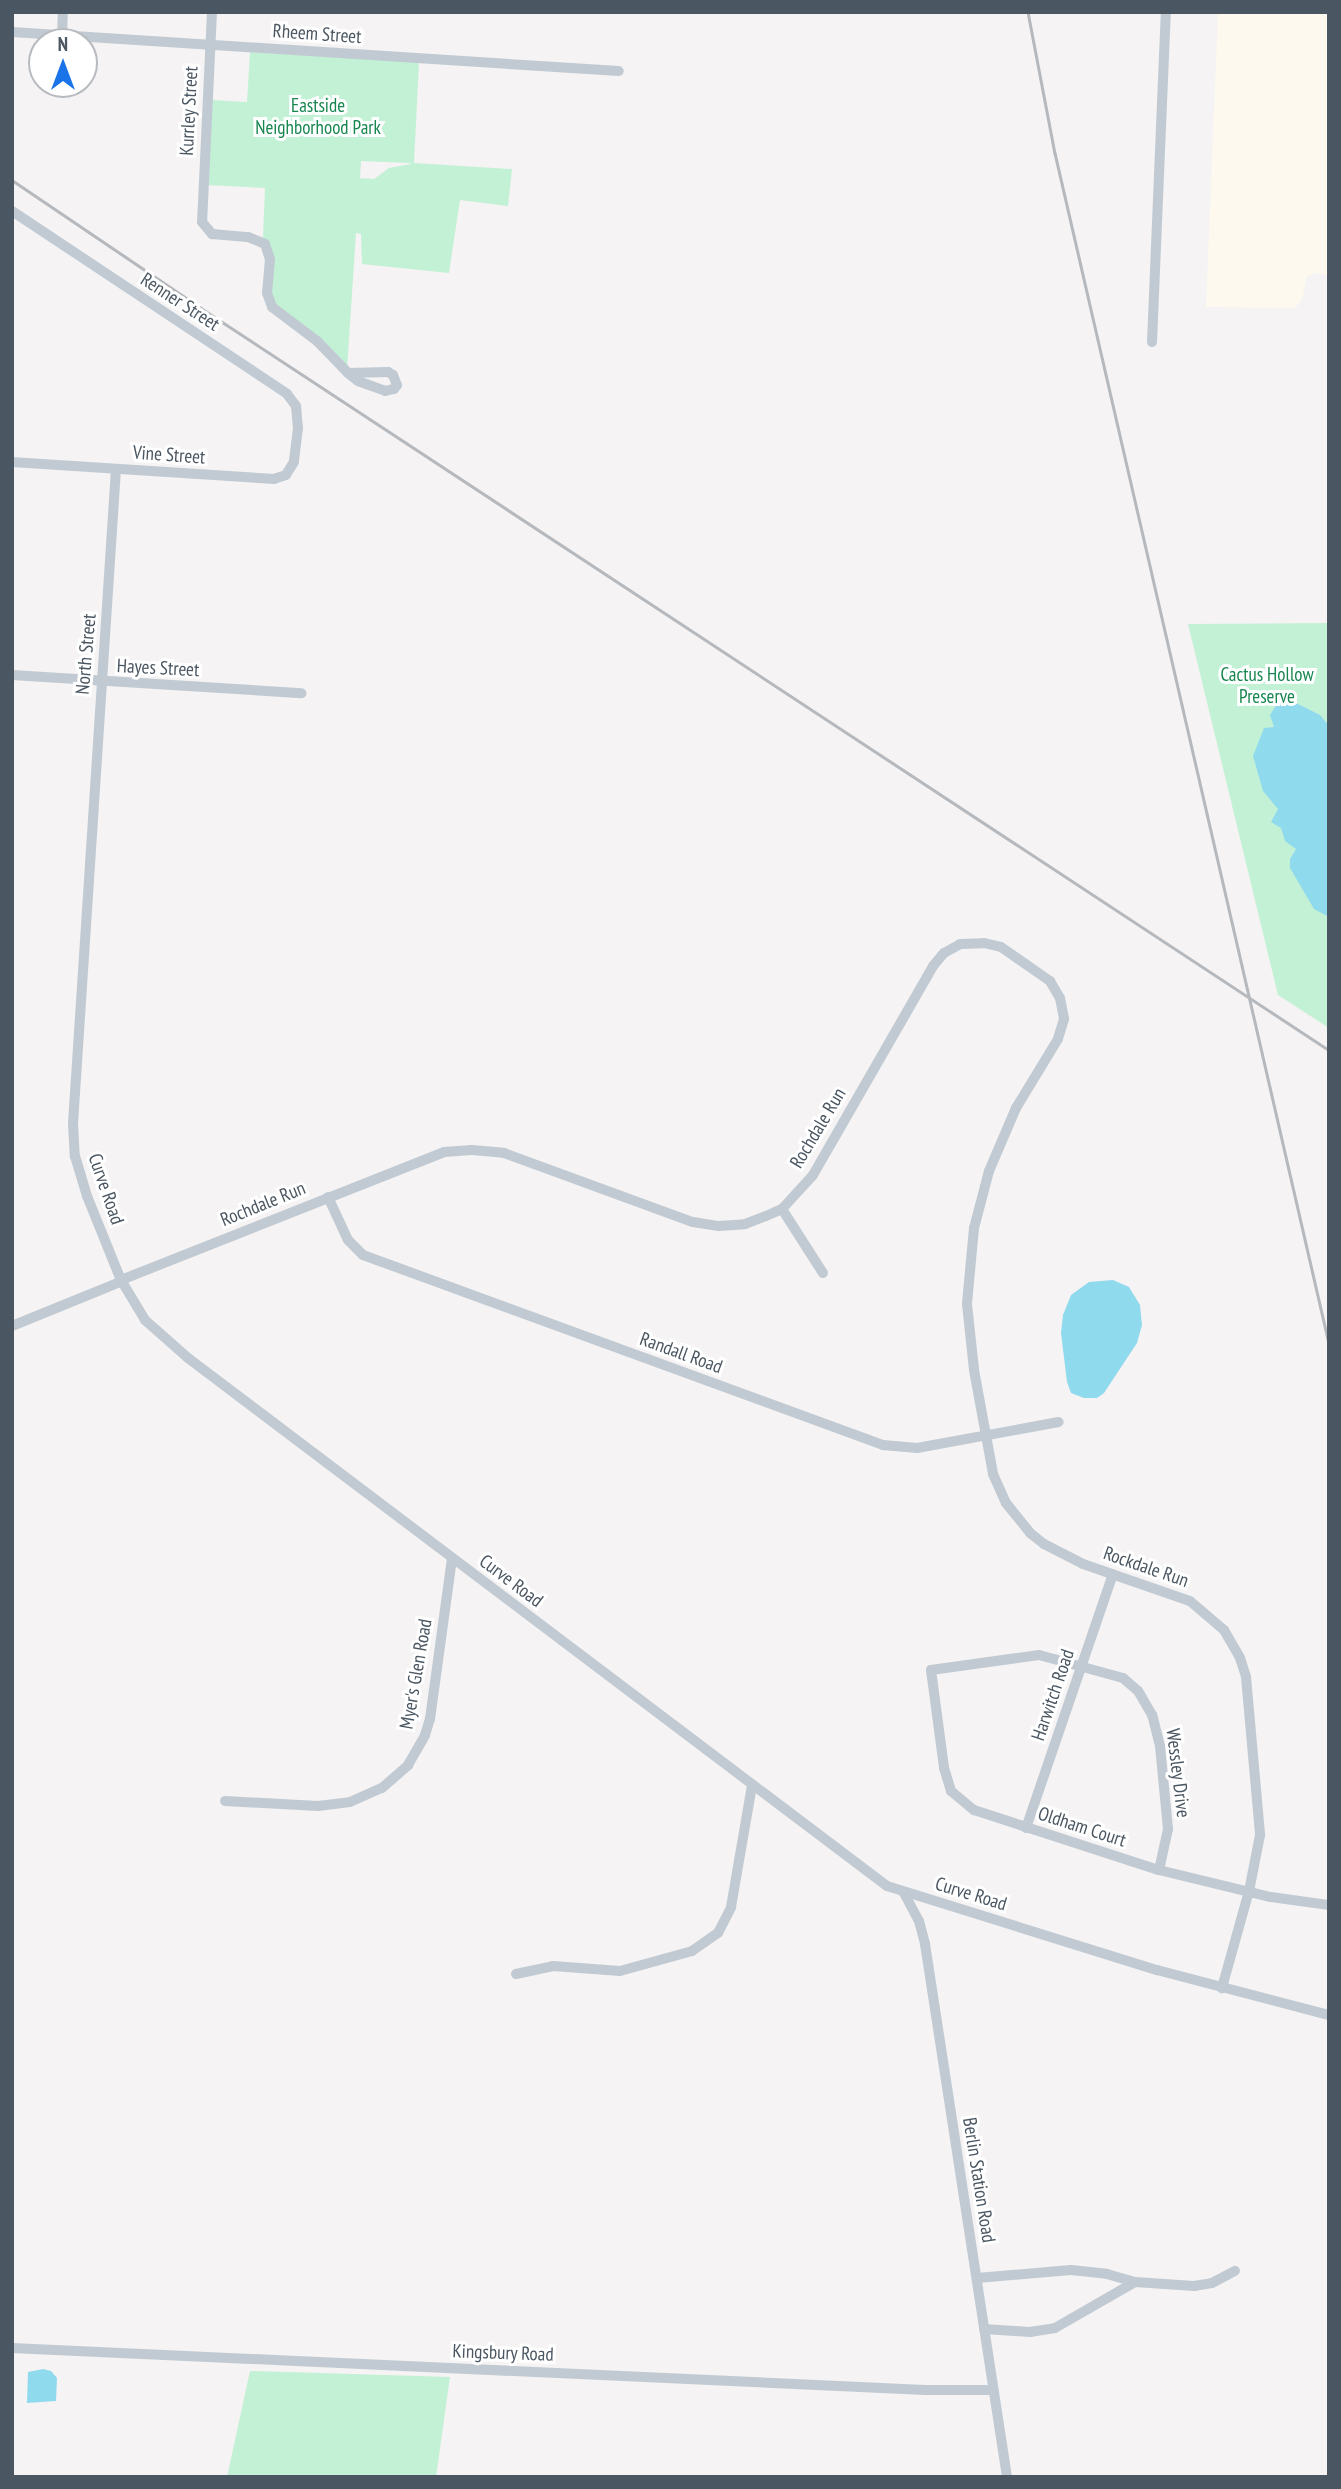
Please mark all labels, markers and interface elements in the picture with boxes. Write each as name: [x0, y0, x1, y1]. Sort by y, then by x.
street label: Rheem Street: [272, 20, 362, 48]
north arrow: [28, 28, 98, 98]
text: N: [58, 32, 68, 56]
street label: Kurrley Street: [175, 65, 203, 157]
park label: Eastside Neighborhood Park: [255, 95, 381, 139]
street label: Renner Street: [136, 268, 224, 336]
street label: Vine Street: [132, 441, 206, 469]
street label: North Street: [71, 613, 101, 695]
street label: Hayes Street: [116, 654, 200, 682]
park label: Cactus Hollow Preserve: [1220, 664, 1314, 708]
street label: Rochdale Run: [785, 1084, 851, 1172]
street label: Curve Road: [83, 1151, 129, 1227]
street label: Rochdale Run: [217, 1177, 309, 1231]
street label: Randall Road: [637, 1328, 725, 1378]
street label: Rockdale Run: [1100, 1542, 1192, 1592]
street label: Curve Road: [475, 1550, 547, 1612]
street label: Myer's Glen Road: [395, 1617, 437, 1731]
street label: Harwitch Road: [1027, 1646, 1079, 1744]
street label: Wessley Drive: [1161, 1727, 1195, 1819]
street label: Oldham Court: [1035, 1802, 1129, 1852]
street label: Curve Road: [932, 1872, 1010, 1916]
street label: Berlin Station Road: [958, 2116, 1000, 2244]
street label: Kingsbury Road: [452, 2340, 554, 2366]

